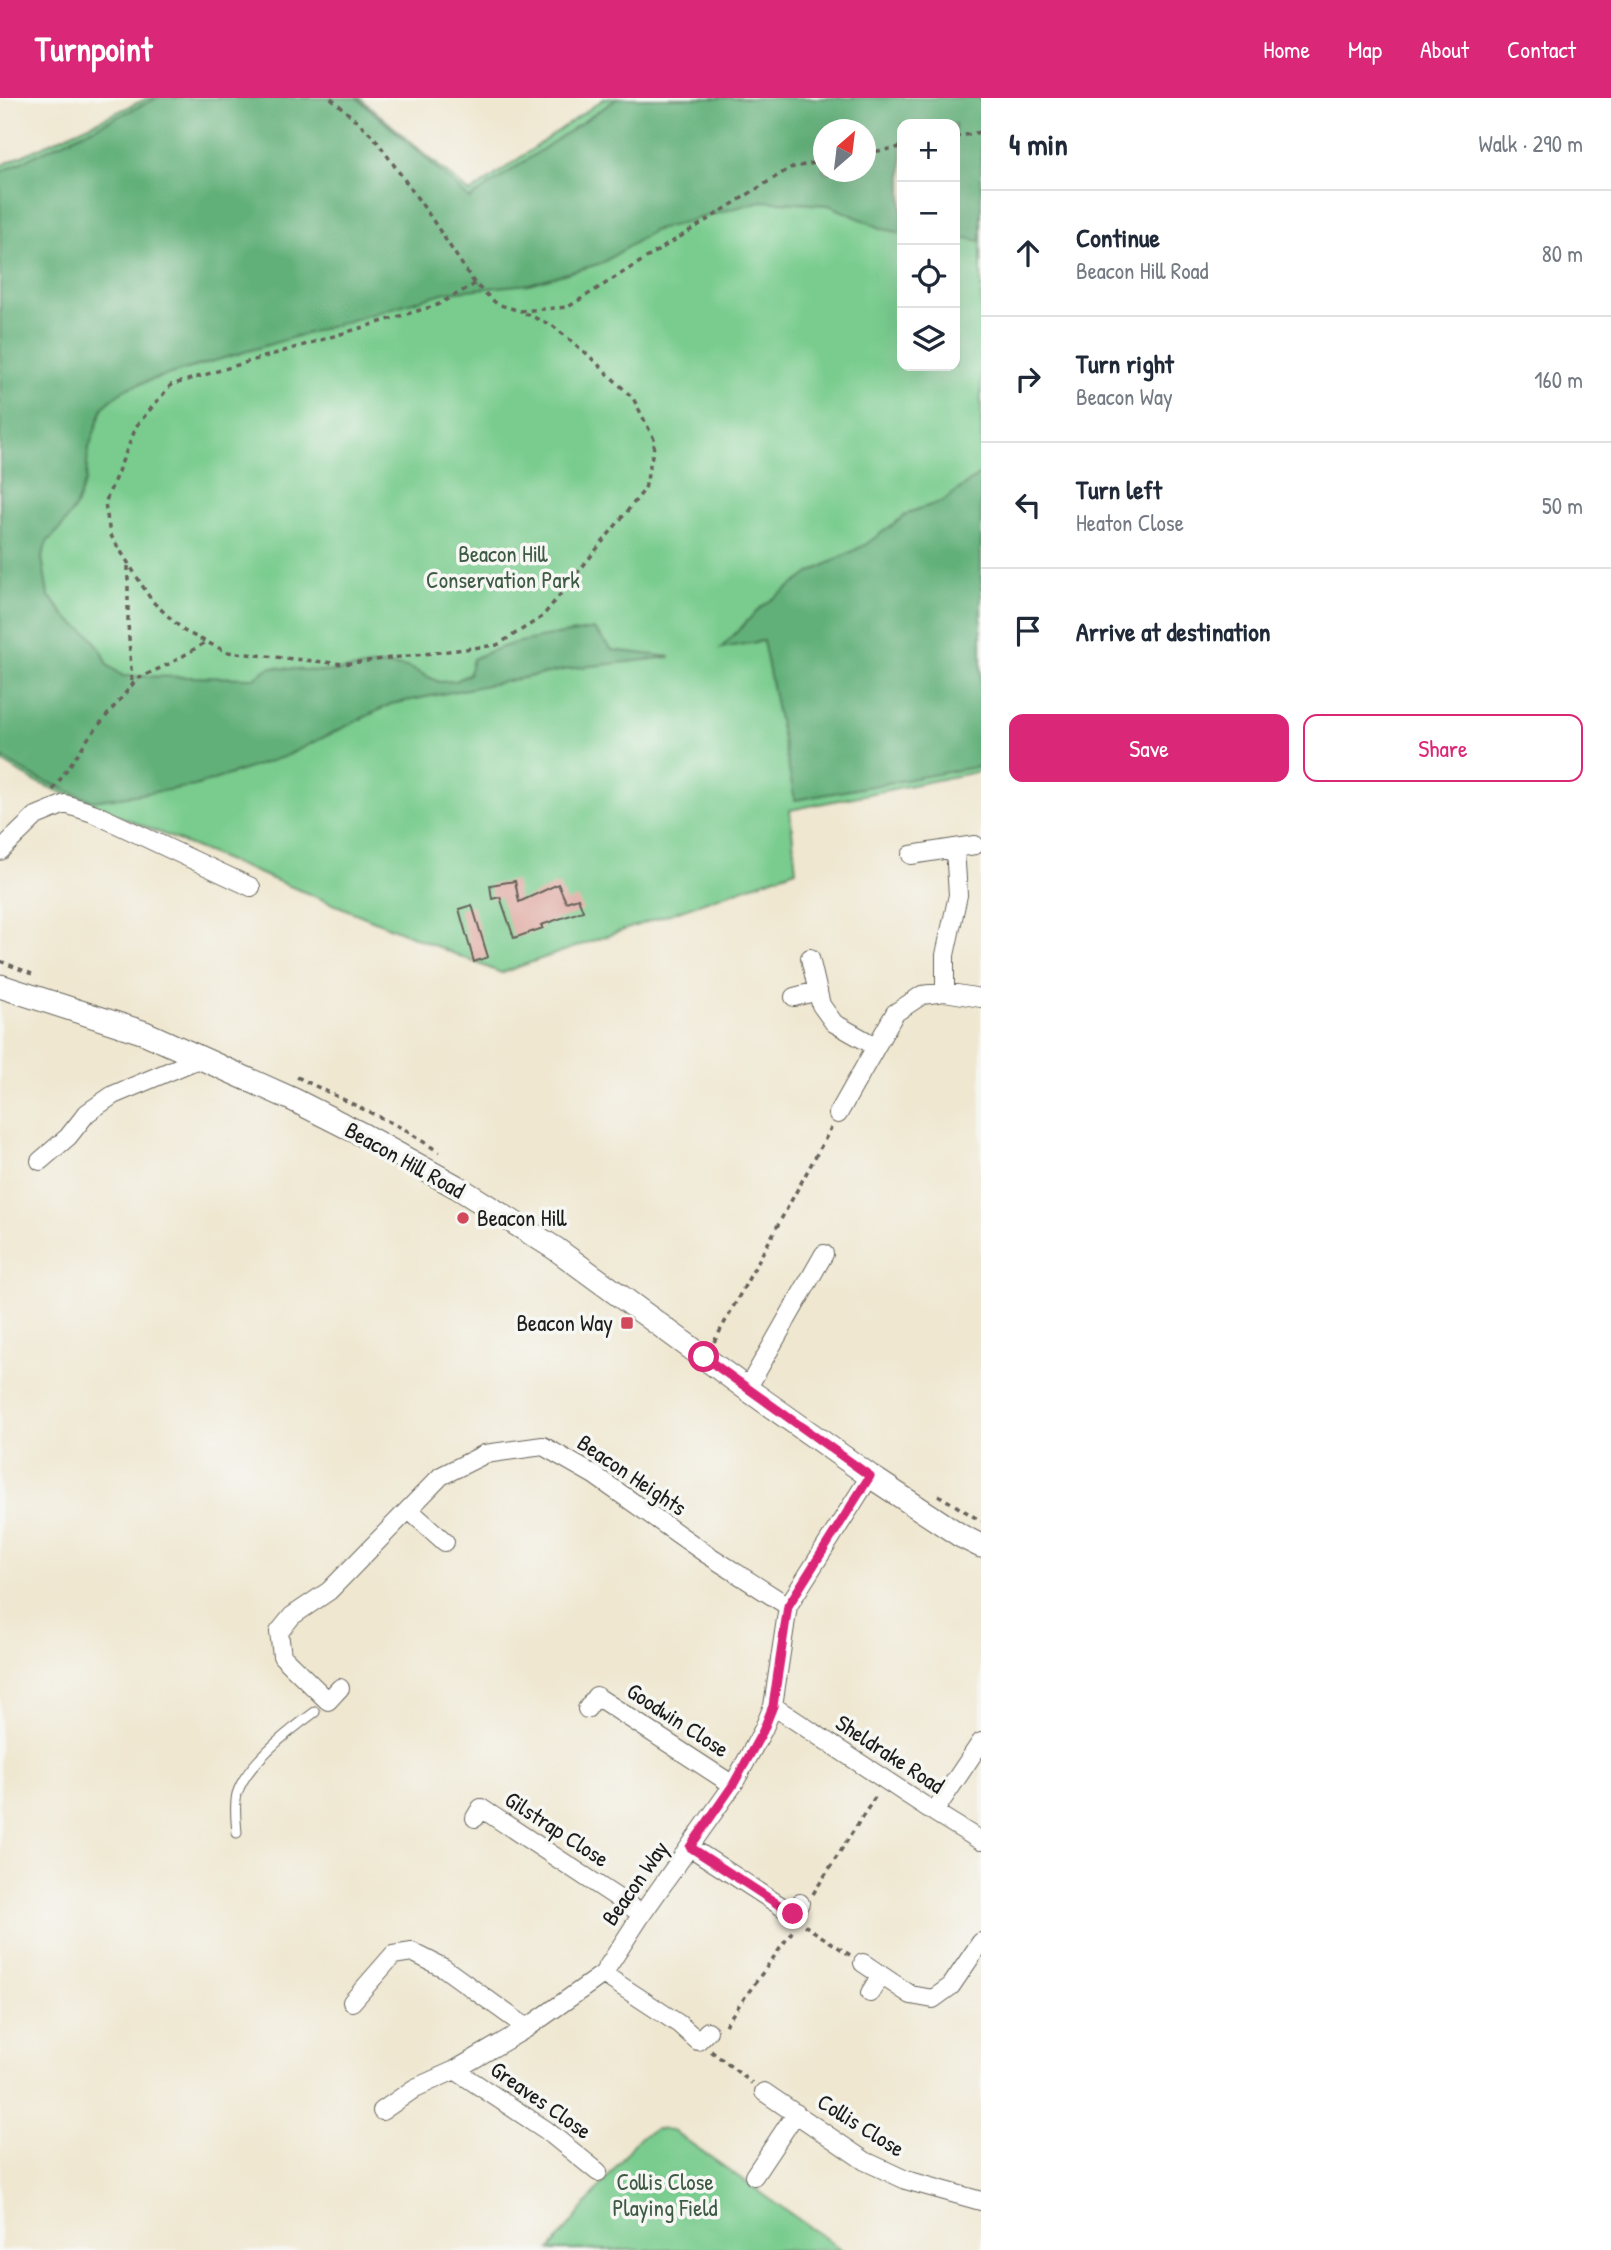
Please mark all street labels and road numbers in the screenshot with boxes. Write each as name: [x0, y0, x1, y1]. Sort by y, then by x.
street label: Beacon Hill Road: [340, 1114, 471, 1205]
street label: Beacon Heights: [572, 1427, 693, 1523]
street label: Goodwin Close: [621, 1675, 735, 1764]
street label: Sheldrake Road: [830, 1707, 951, 1800]
street label: Gilstrap Close: [499, 1783, 615, 1874]
street label: Beacon Way: [594, 1834, 675, 1931]
street label: Greaves Close: [485, 2053, 598, 2146]
street label: Collis Close: [812, 2086, 911, 2163]

